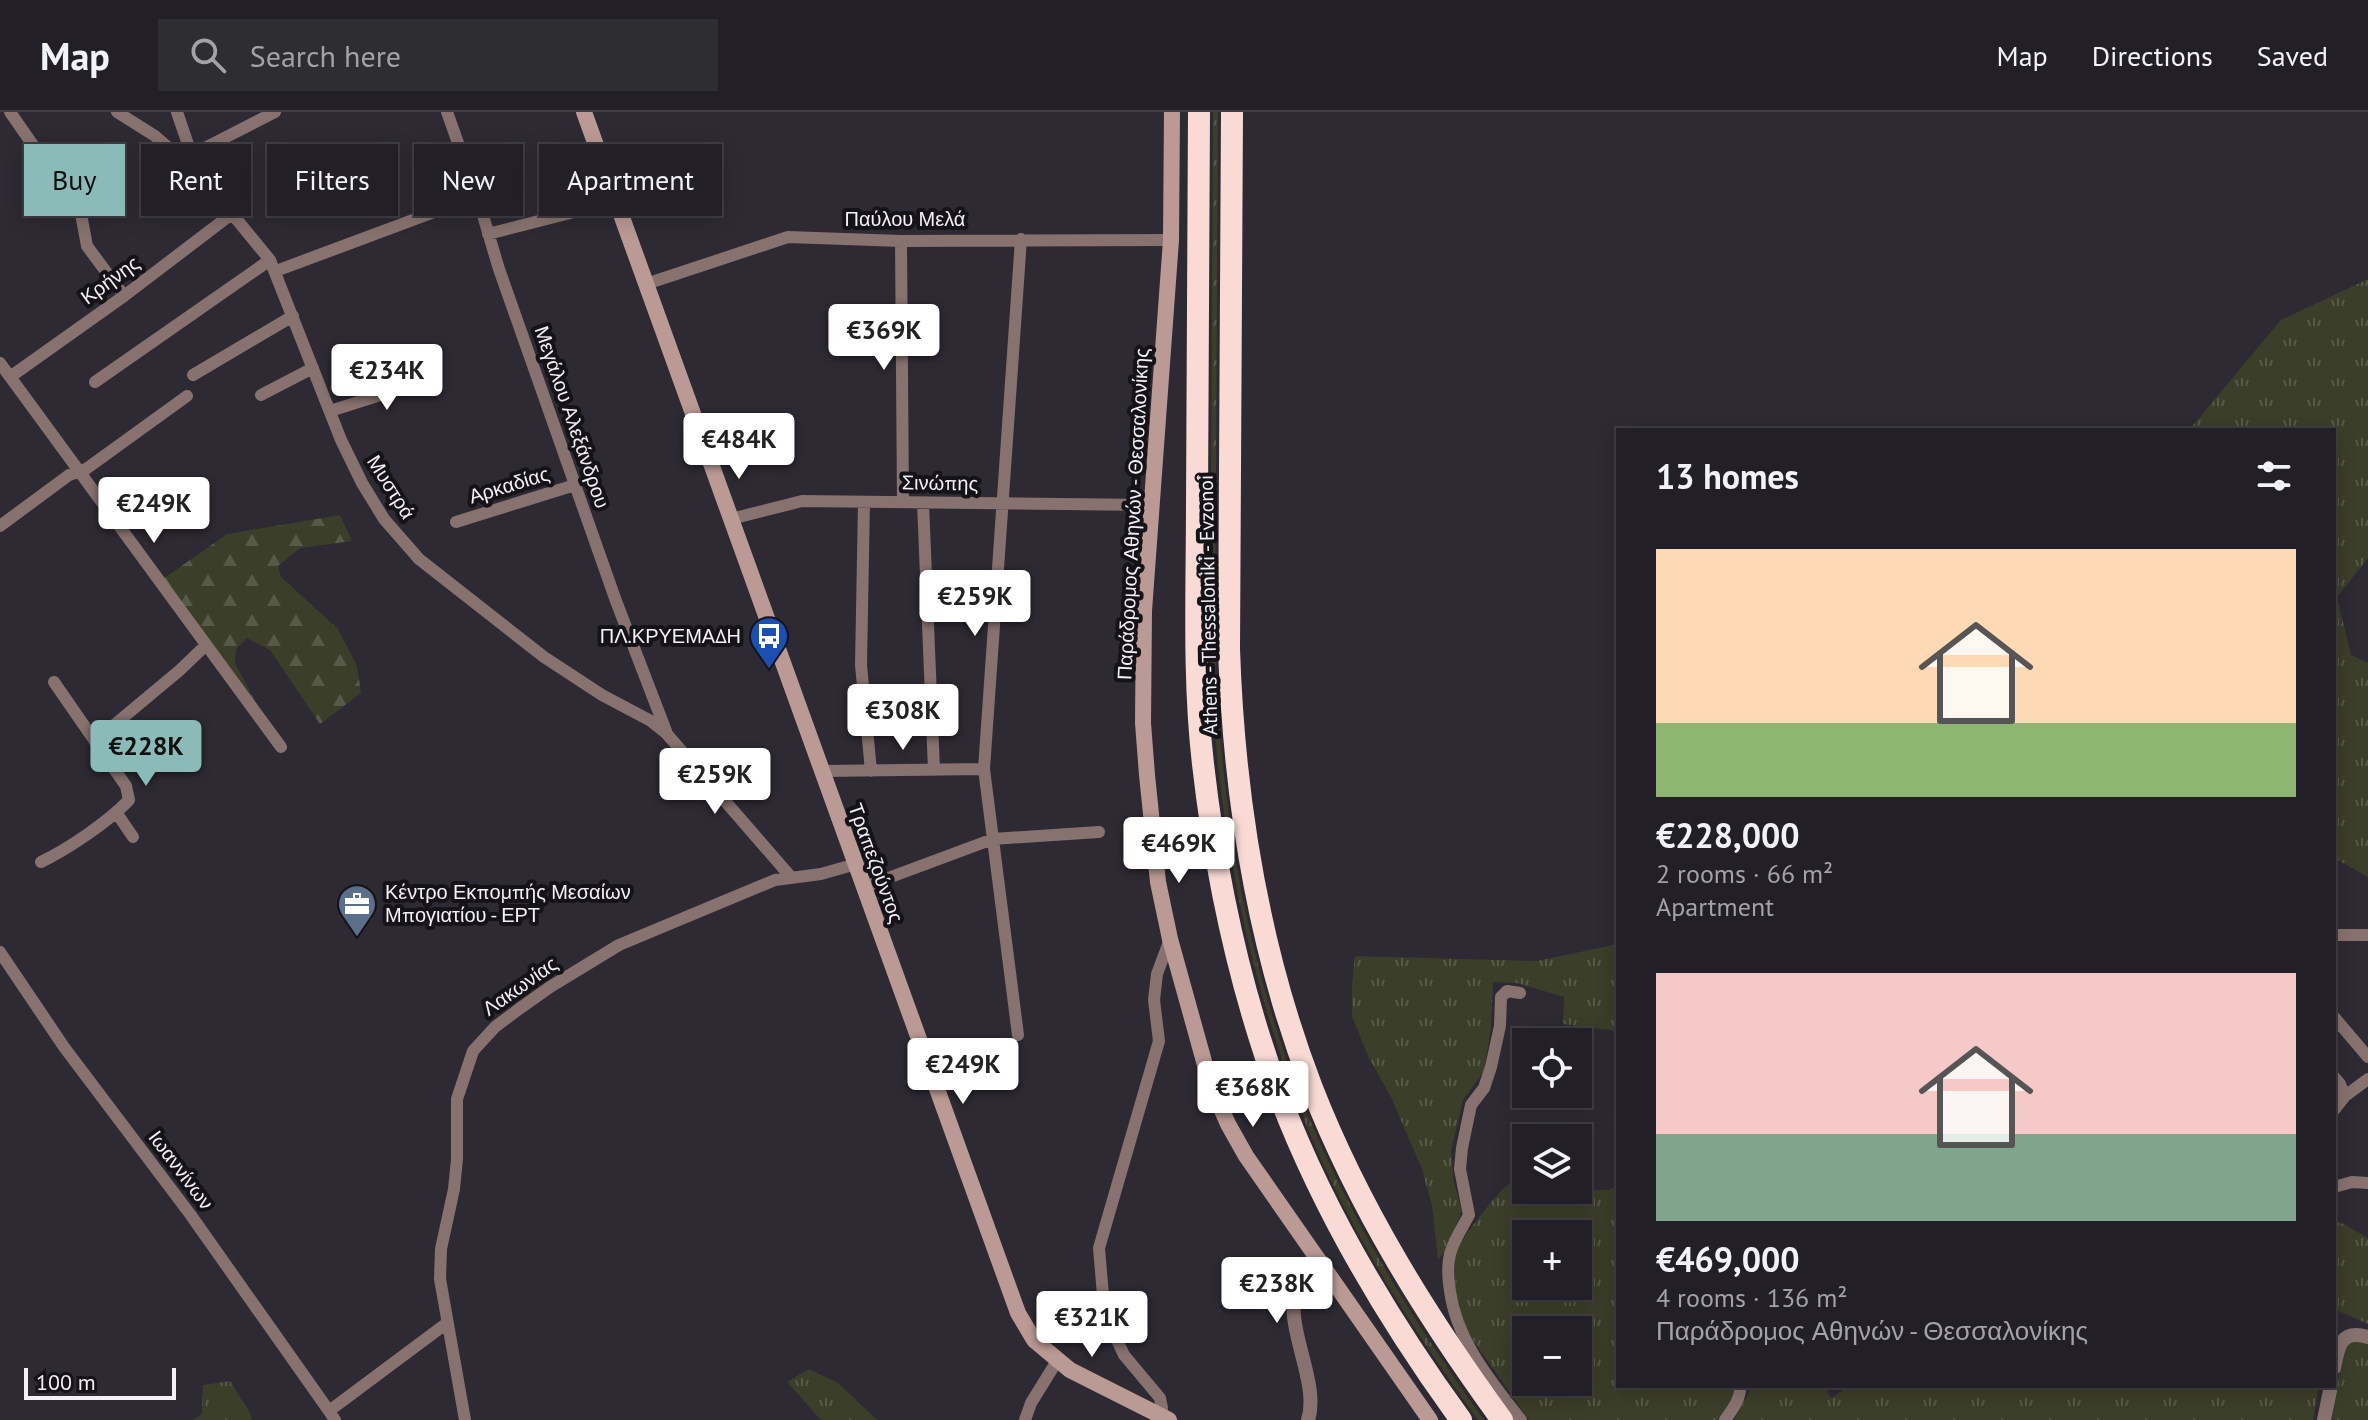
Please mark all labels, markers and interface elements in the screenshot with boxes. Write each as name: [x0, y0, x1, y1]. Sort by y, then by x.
search box: [158, 19, 718, 91]
text: Map: [40, 31, 110, 80]
icon: search: [186, 33, 230, 77]
text: Search here: [250, 36, 401, 75]
text: Map: [1997, 37, 2048, 74]
text: Directions: [2092, 37, 2213, 74]
text: Saved: [2257, 37, 2328, 74]
chip: Buy: [24, 144, 125, 216]
chip: Rent: [141, 144, 251, 216]
chip: Filters: [267, 144, 398, 216]
chip: New: [414, 144, 523, 216]
chip: Apartment: [539, 144, 722, 216]
street label: Παύλου Μελά: [845, 206, 965, 232]
street label: Κρήνης: [75, 250, 145, 310]
pin: €369K: [828, 304, 940, 372]
text: €369K: [846, 313, 922, 346]
street label: Μεγάλου Αλεξάνδρου: [529, 322, 615, 512]
pin: €234K: [331, 344, 443, 412]
street label: Παράδρομος Αθηνών - Θεσσαλονίκης: [1111, 347, 1155, 681]
text: €234K: [349, 353, 425, 386]
pin: €484K: [683, 413, 795, 481]
text: €484K: [701, 422, 777, 455]
street label: Μυστρά: [361, 450, 421, 524]
text: 13 homes: [1656, 454, 1799, 498]
icon: filters: [2252, 454, 2296, 498]
street label: Αρκαδίας: [466, 460, 553, 510]
street label: Σινώπης: [902, 469, 979, 497]
street label: Athens - Thessaloniki - Evzonoi: [1193, 474, 1223, 736]
pin: €249K: [98, 477, 210, 545]
text: €249K: [116, 486, 192, 519]
pin: €259K: [919, 570, 1031, 638]
text: €259K: [937, 579, 1013, 612]
icon: home: [1904, 601, 2048, 745]
bus stop icon: ΠΛ.ΚΡΥΕΜΑΔΗ: [748, 615, 790, 670]
place label: ΠΛ.ΚΡΥΕΜΑΔΗ: [600, 623, 741, 649]
pin: €308K: [847, 684, 959, 752]
text: €308K: [865, 693, 941, 726]
pin: €228K: [90, 720, 202, 788]
text: €228K: [108, 729, 184, 762]
pin: €259K: [659, 748, 771, 816]
text: €259K: [677, 757, 753, 790]
street label: Τραπεζούντος: [842, 800, 910, 927]
text: €228,000: [1656, 813, 1800, 857]
pin: €469K: [1123, 817, 1235, 885]
text: €469K: [1141, 826, 1217, 859]
text: 2 rooms · 66 m²: [1656, 857, 1833, 890]
place label: Κέντρο Εκπομπής Μεσαίων Μπογιατίου - ΕΡΤ: [385, 879, 631, 928]
office icon: Κέντρο Εκπομπής Μεσαίων Μπογιατίου - ΕΡΤ: [336, 883, 378, 938]
text: Apartment: [1656, 890, 1774, 923]
street label: Λακωνίας: [477, 950, 563, 1021]
icon: home: [1904, 1025, 2048, 1169]
map controls: [1512, 1028, 1592, 1396]
button: locate: [1512, 1028, 1592, 1108]
pin: €249K: [907, 1038, 1019, 1106]
text: €249K: [925, 1047, 1001, 1080]
pin: €368K: [1197, 1061, 1309, 1129]
text: €368K: [1215, 1070, 1291, 1103]
button: layers: [1512, 1124, 1592, 1204]
street label: Ιωαννίνων: [143, 1125, 219, 1215]
button: +: [1512, 1220, 1592, 1300]
text: €469,000: [1656, 1237, 1800, 1281]
pin: €238K: [1221, 1257, 1333, 1325]
text: €238K: [1239, 1266, 1315, 1299]
text: 4 rooms · 136 m²: [1656, 1281, 1848, 1314]
pin: €321K: [1036, 1291, 1148, 1359]
text: €321K: [1054, 1300, 1130, 1333]
text: Παράδρομος Αθηνών - Θεσσαλονίκης: [1656, 1314, 2088, 1347]
button: −: [1512, 1316, 1592, 1396]
scale bar: [24, 1364, 176, 1400]
text: 100 m: [36, 1368, 96, 1396]

